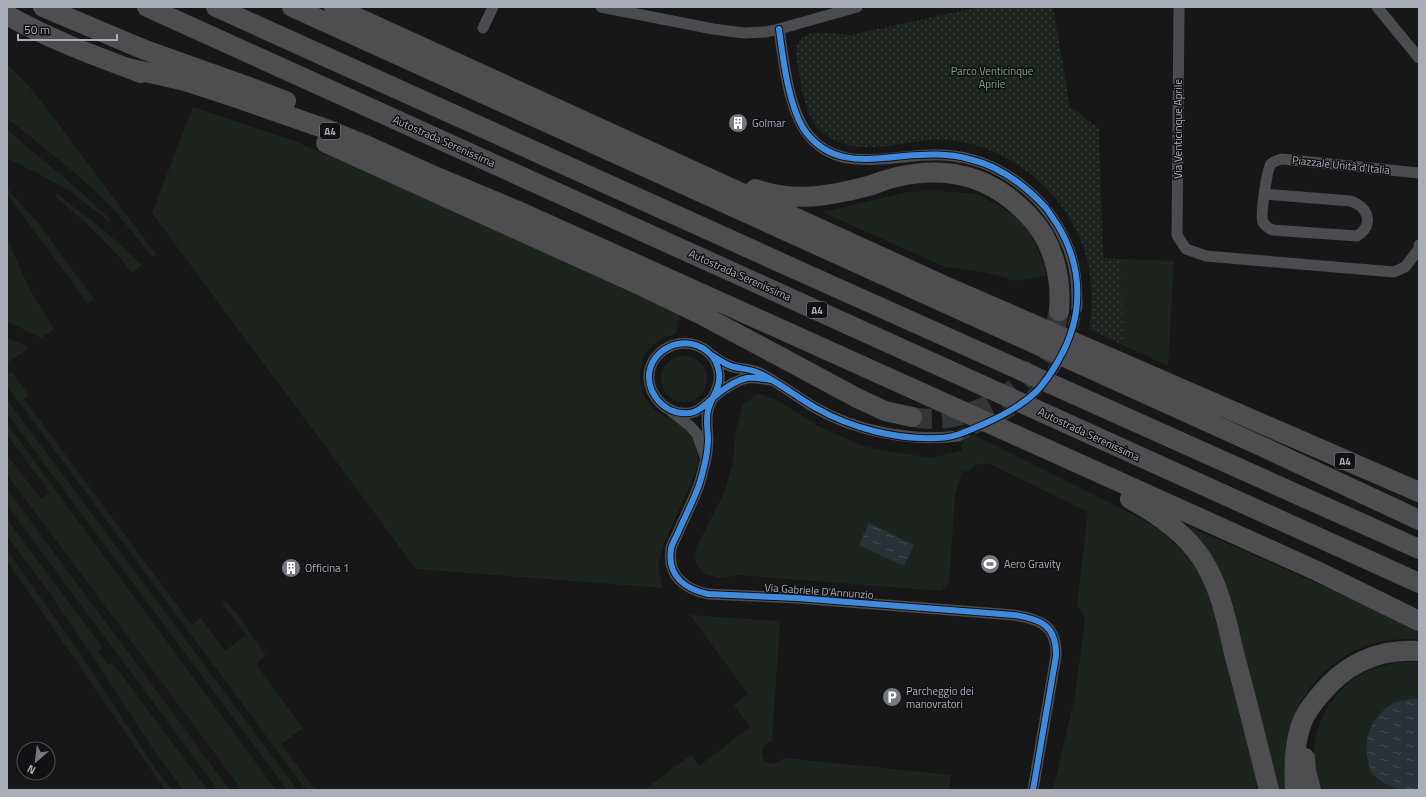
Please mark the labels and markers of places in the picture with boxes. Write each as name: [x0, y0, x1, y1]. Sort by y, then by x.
building icon: Golmar: [727, 112, 749, 134]
place label: Golmar: [752, 115, 786, 131]
sports icon: Aero Gravity: [979, 553, 1001, 575]
place label: Aero Gravity: [1004, 556, 1062, 572]
building icon: Officina 1: [280, 557, 302, 579]
place label: Officina 1: [305, 560, 349, 576]
place label: Parcheggio dei manovratori: [906, 683, 974, 712]
parking icon: Parcheggio dei manovratori: [881, 686, 903, 708]

